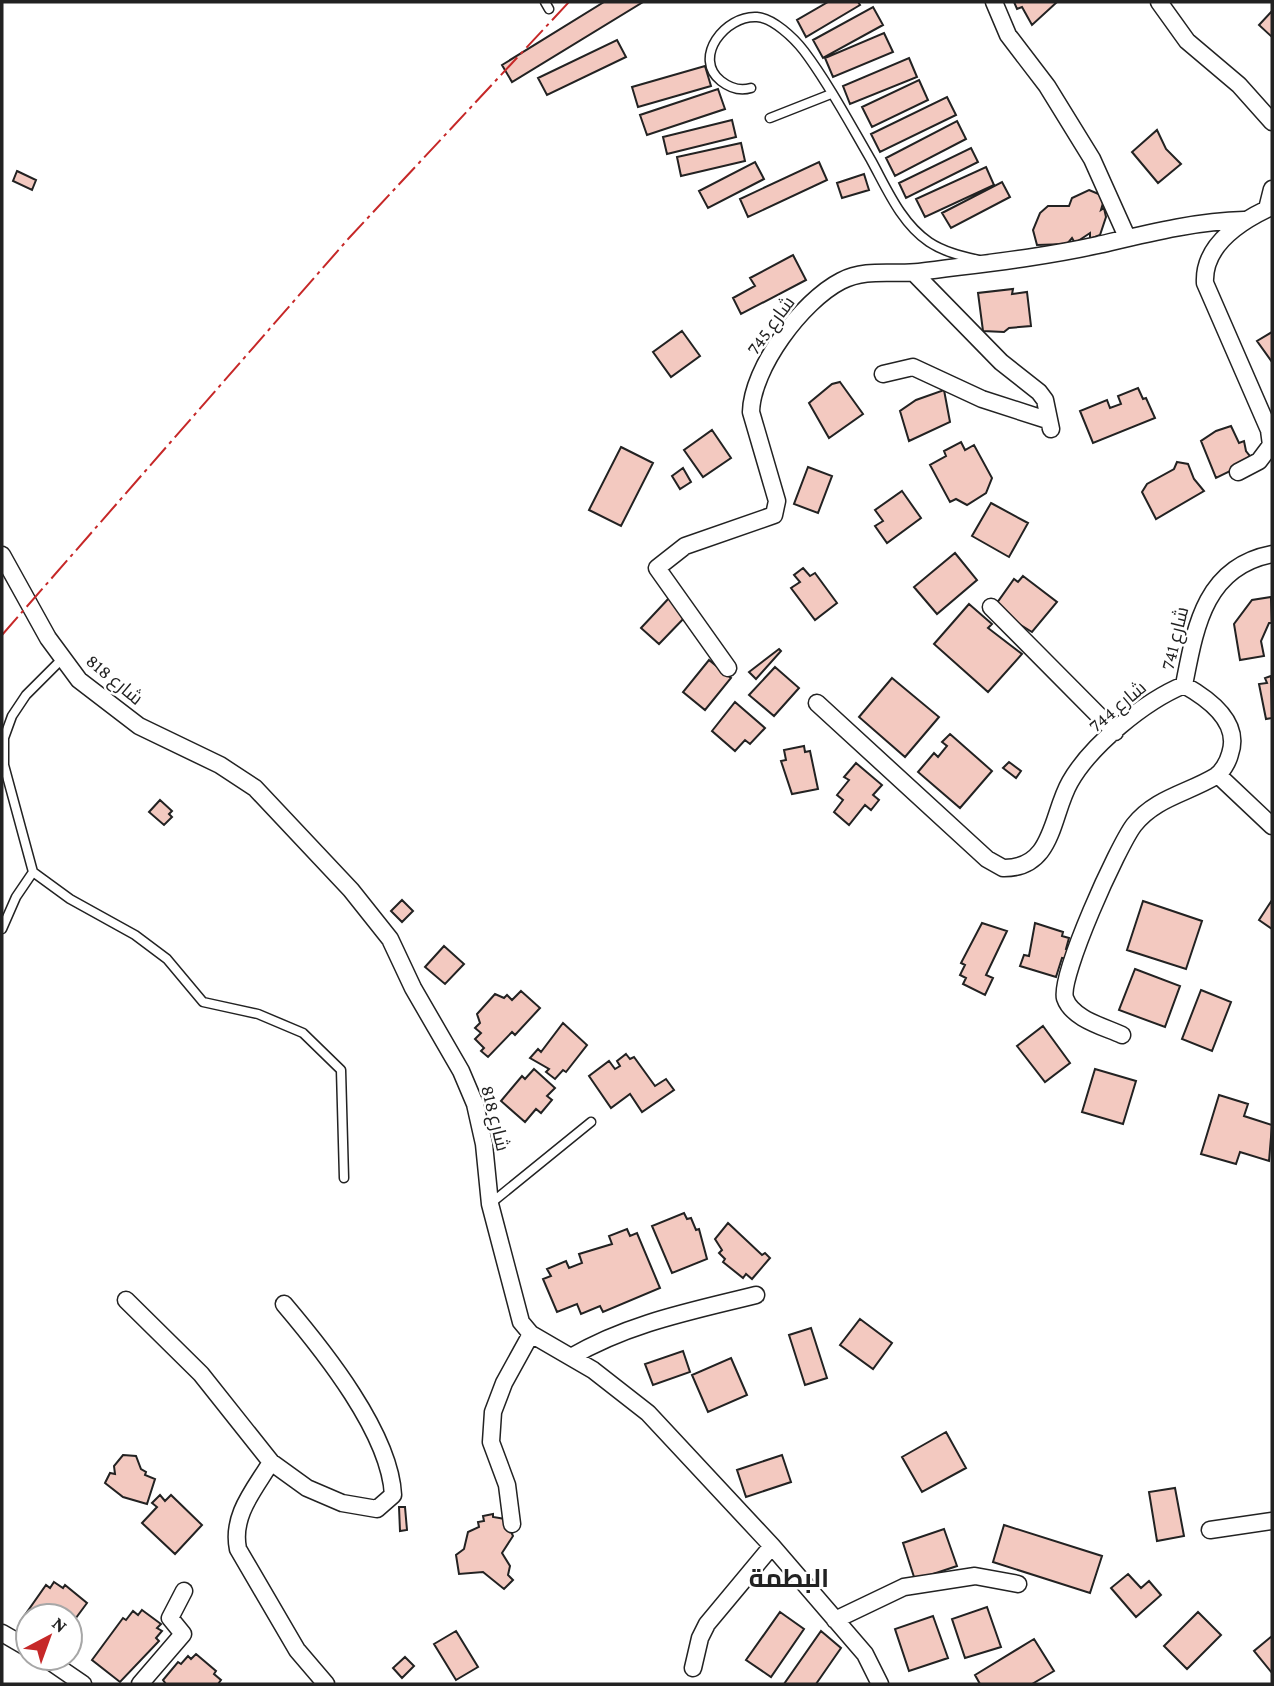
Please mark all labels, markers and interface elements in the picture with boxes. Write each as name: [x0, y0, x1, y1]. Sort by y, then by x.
street label: شارع 745: [742, 292, 801, 360]
street label: شارع 741: [1156, 604, 1195, 673]
street label: شارع 818: [80, 650, 147, 711]
street label: شارع 744: [1085, 677, 1152, 739]
street label: شارع 818: [474, 1083, 514, 1154]
district label: البطمة: [749, 1564, 829, 1593]
north arrow: [14, 1602, 84, 1672]
text: N: [48, 1612, 72, 1637]

